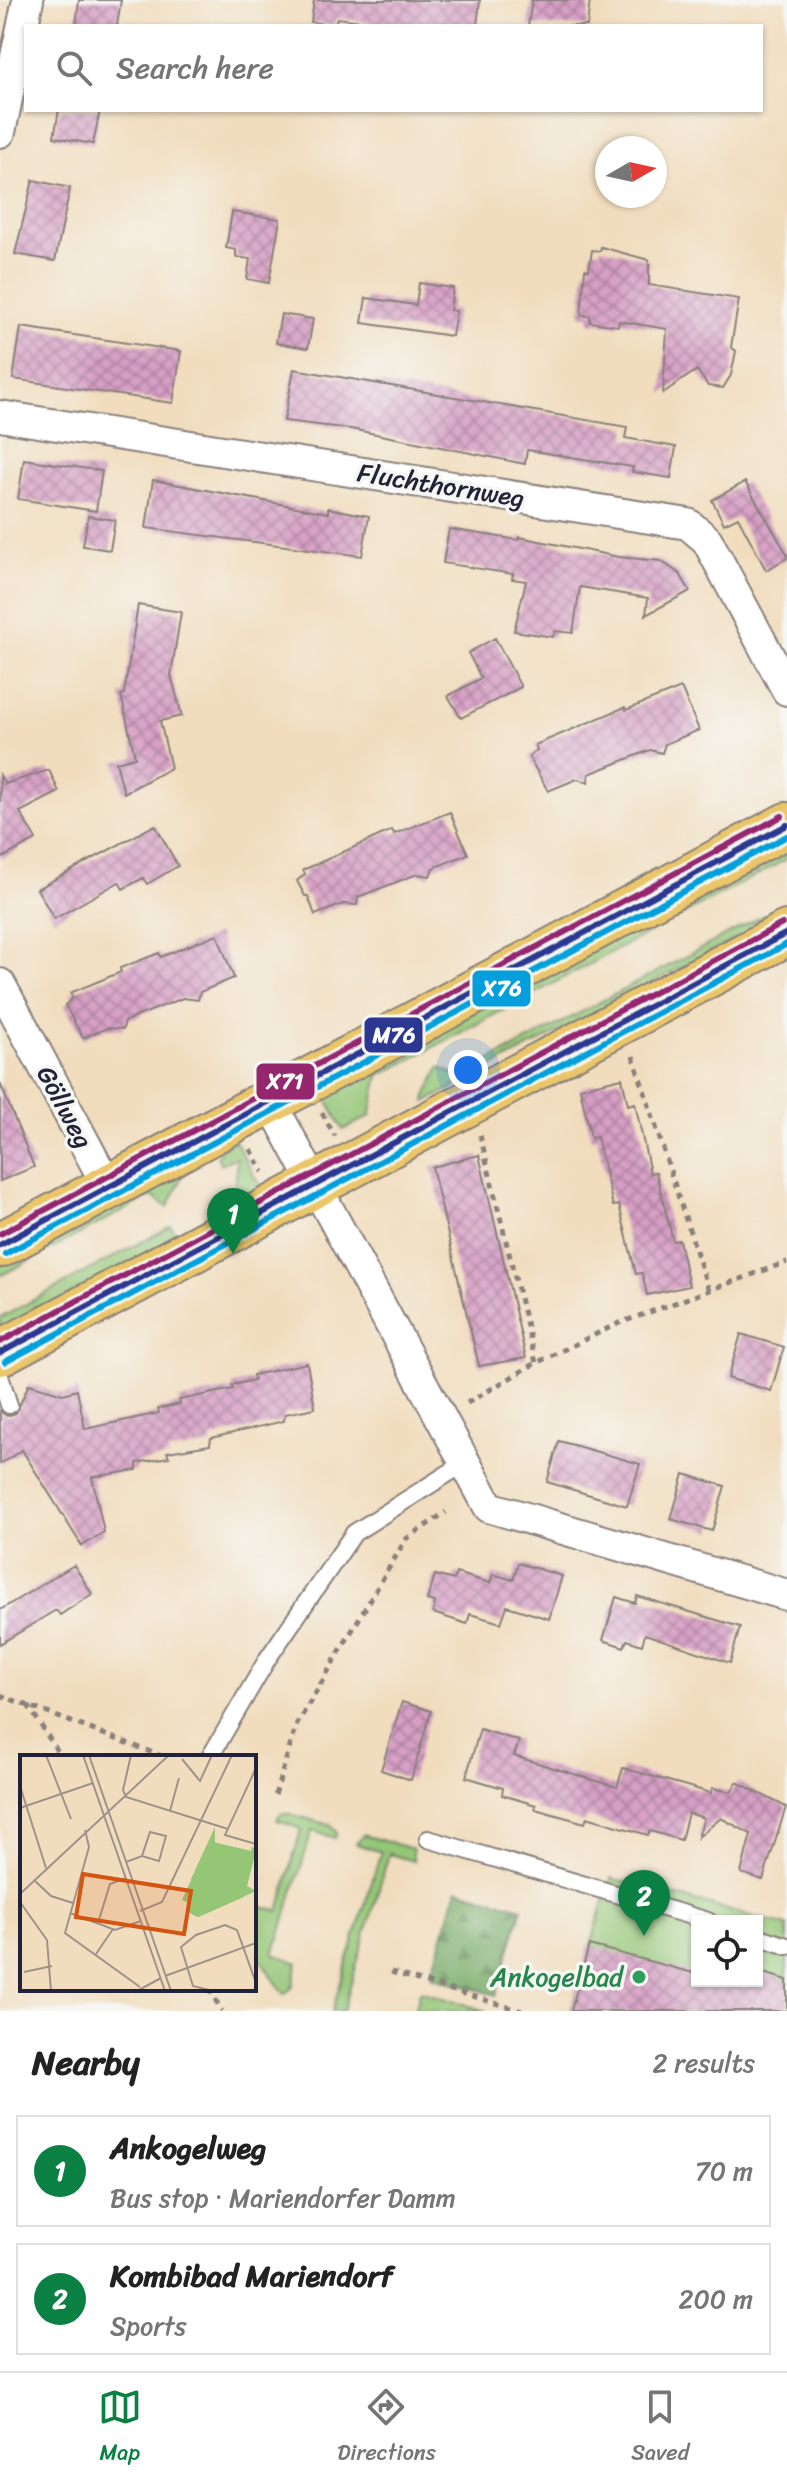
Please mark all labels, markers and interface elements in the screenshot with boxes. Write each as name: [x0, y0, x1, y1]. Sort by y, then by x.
search box: [24, 24, 763, 112]
text: Search here: [116, 41, 274, 95]
icon: search: [52, 46, 96, 90]
north arrow: [595, 136, 667, 208]
street label: Fluchthornweg: [354, 449, 528, 521]
line badge: X76: [471, 969, 532, 1008]
text: X76: [480, 969, 522, 1008]
line badge: M76: [363, 1016, 424, 1054]
text: M76: [371, 1016, 416, 1055]
your location: [448, 1050, 488, 1090]
street label: Göllweg: [24, 1057, 106, 1157]
line badge: X71: [255, 1062, 316, 1101]
text: X71: [265, 1062, 304, 1101]
pin: 1: [207, 1188, 259, 1254]
inset map: [20, 1755, 256, 1991]
pin: 2: [618, 1870, 670, 1936]
map controls: [691, 1915, 763, 1987]
button: locate: [691, 1915, 763, 1987]
place label: Ankogelbad: [489, 1954, 625, 2000]
marker: Ankogelbad: [630, 1968, 648, 1986]
text: Nearby: [32, 2033, 140, 2093]
text: 2 results: [653, 2040, 755, 2086]
text: Ankogelweg: [110, 2121, 266, 2175]
text: 1: [54, 2148, 66, 2194]
text: 70 m: [695, 2148, 753, 2194]
text: Bus stop · Mariendorfer Damm: [110, 2175, 456, 2221]
text: Kombibad Mariendorf: [110, 2249, 393, 2303]
text: 2: [52, 2276, 68, 2322]
text: 200 m: [678, 2276, 753, 2322]
text: Sports: [110, 2303, 186, 2349]
tab: Map: [98, 2385, 142, 2472]
tab: Directions: [337, 2385, 436, 2472]
tab: Saved: [631, 2385, 689, 2472]

